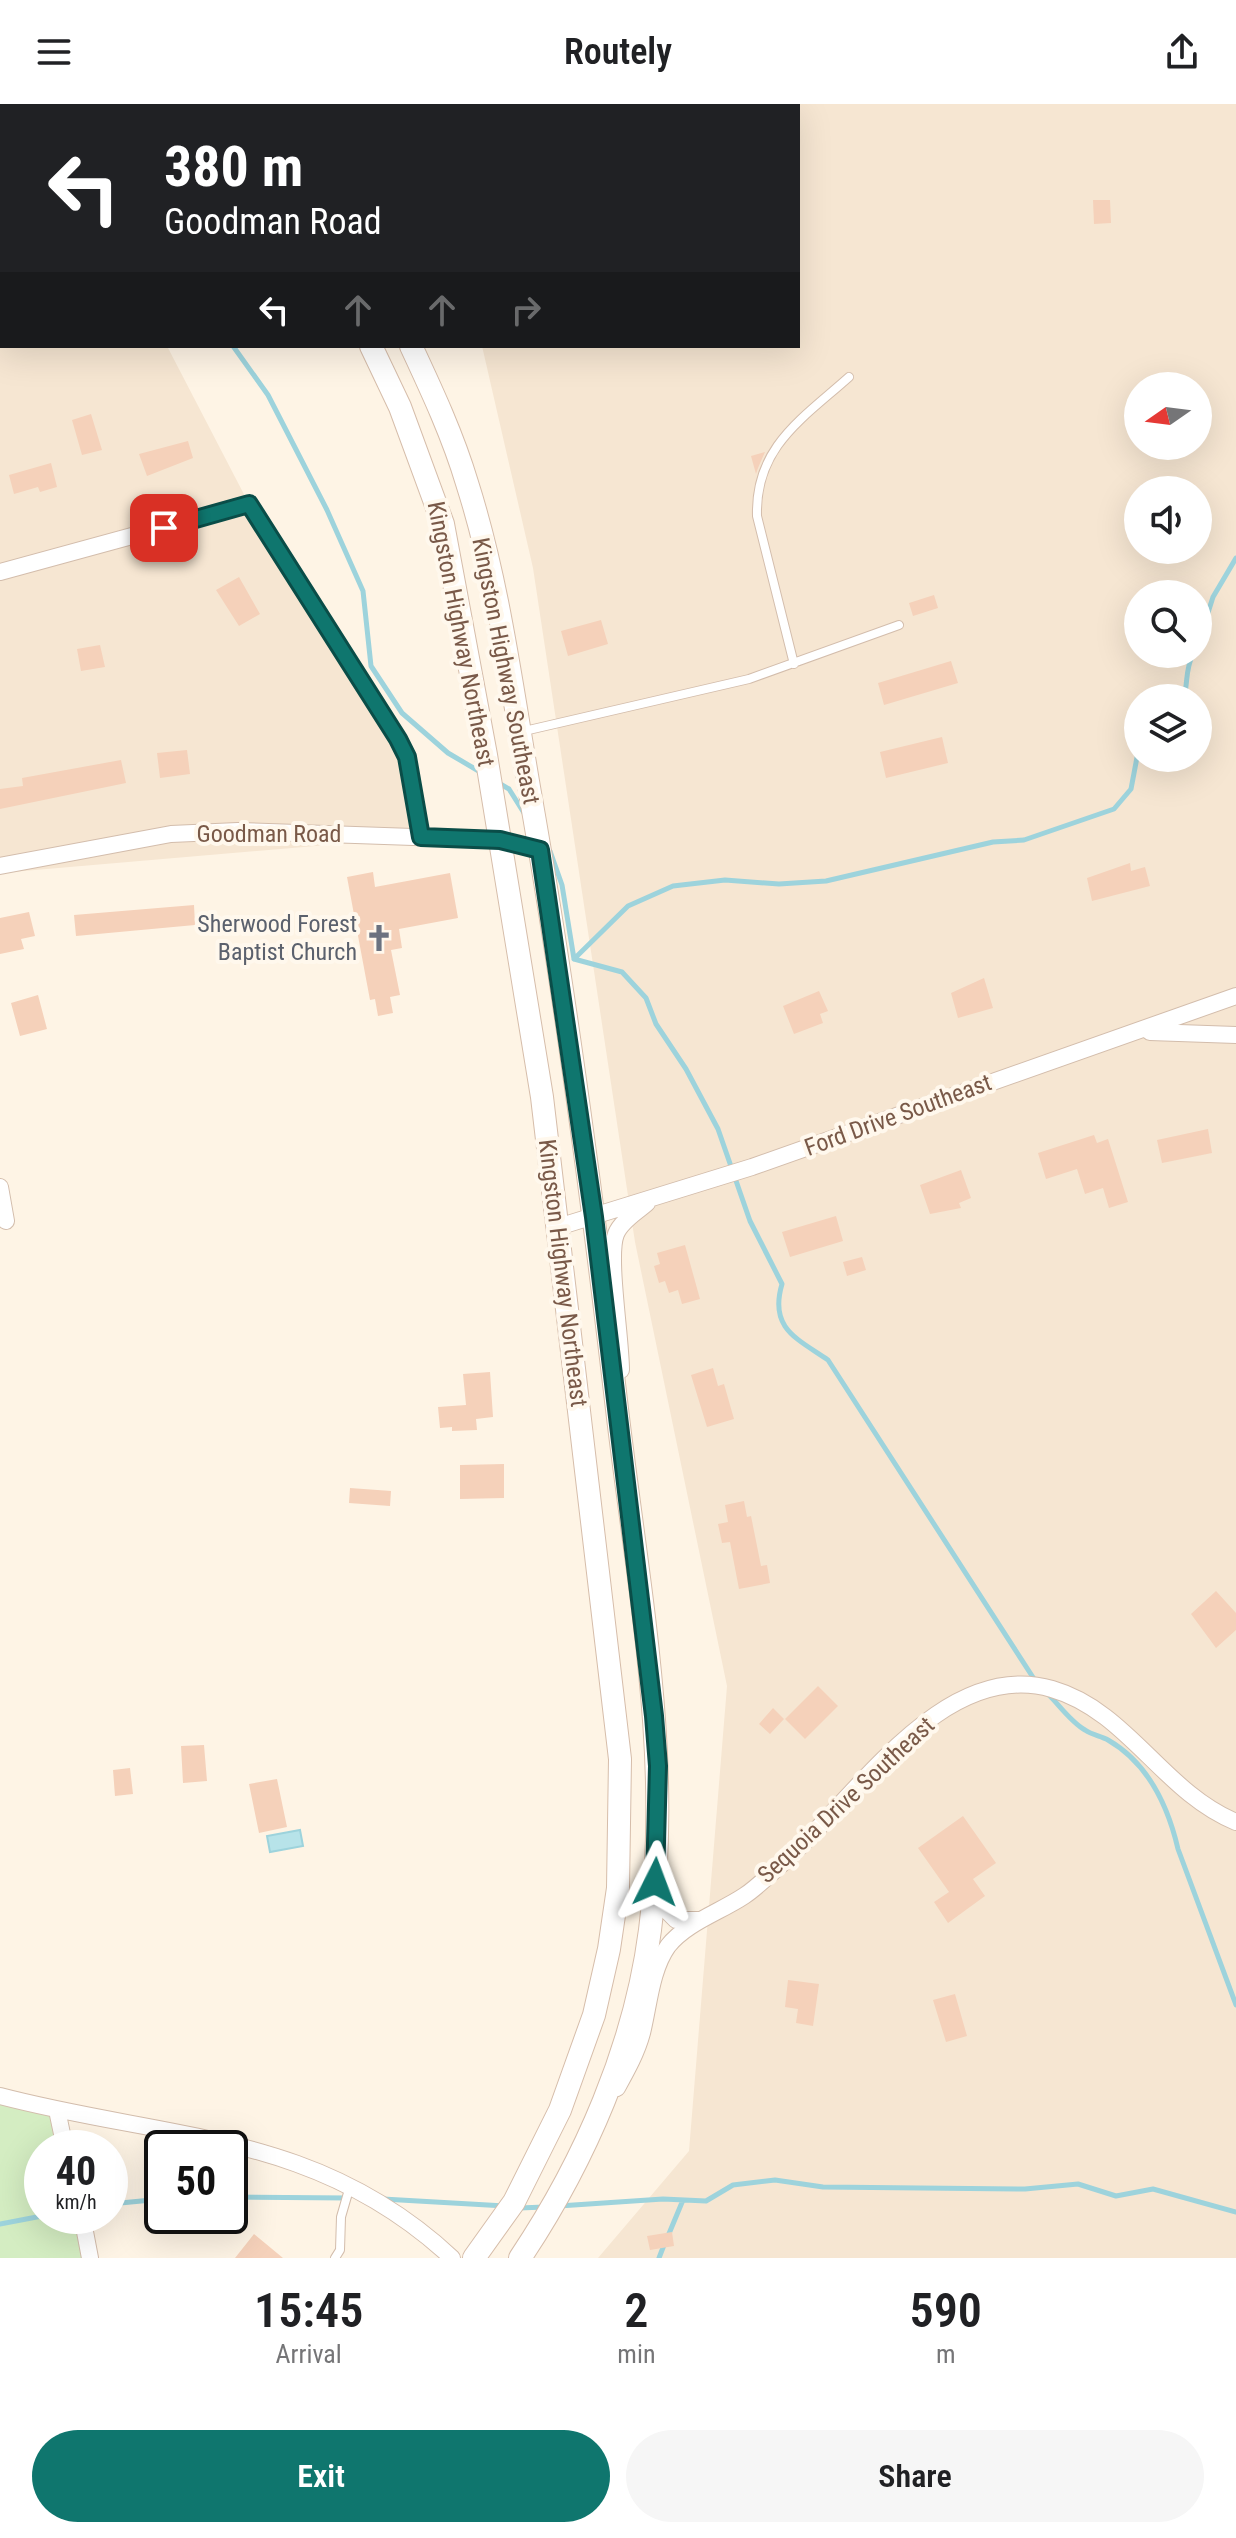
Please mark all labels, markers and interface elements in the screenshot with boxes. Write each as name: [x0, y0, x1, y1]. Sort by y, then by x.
icon: menu: [32, 30, 76, 74]
icon: share: [1160, 30, 1204, 74]
text: Routely: [564, 31, 672, 73]
text: 380 m: [164, 134, 303, 200]
icon: left: [32, 136, 136, 240]
text: Goodman Road: [164, 201, 382, 243]
icon: left: [252, 288, 296, 332]
icon: ahead: [336, 288, 380, 332]
icon: ahead: [420, 288, 464, 332]
icon: right: [504, 288, 548, 332]
north arrow: [1124, 372, 1212, 460]
map controls: [1124, 372, 1212, 772]
button: sound: [1124, 476, 1212, 564]
pin: [130, 494, 198, 562]
street label: Kingston Highway Northeast: [422, 499, 500, 769]
icon: arrive: [142, 506, 186, 550]
street label: Kingston Highway Southeast: [466, 535, 546, 807]
button: search: [1124, 580, 1212, 668]
button: layers: [1124, 684, 1212, 772]
street label: Goodman Road: [196, 820, 342, 848]
place label: Sherwood Forest Baptist Church: [197, 910, 357, 966]
church icon: Sherwood Forest Baptist Church: [364, 923, 394, 953]
street label: Ford Drive Southeast: [801, 1068, 995, 1162]
street label: Kingston Highway Northeast: [533, 1138, 593, 1408]
street label: Sequoia Drive Southeast: [752, 1711, 940, 1889]
position arrow: [613, 1840, 697, 1924]
speed limit sign: 50: [144, 2130, 248, 2234]
text: 40: [56, 2148, 96, 2195]
text: km/h: [55, 2190, 97, 2214]
text: 15:45: [254, 2282, 363, 2339]
text: 2: [624, 2282, 648, 2339]
text: 590: [910, 2282, 982, 2339]
text: Arrival: [276, 2339, 342, 2369]
text: min: [617, 2339, 655, 2369]
text: m: [936, 2339, 956, 2369]
button: Exit: [32, 2430, 610, 2522]
button: Share: [626, 2430, 1204, 2522]

